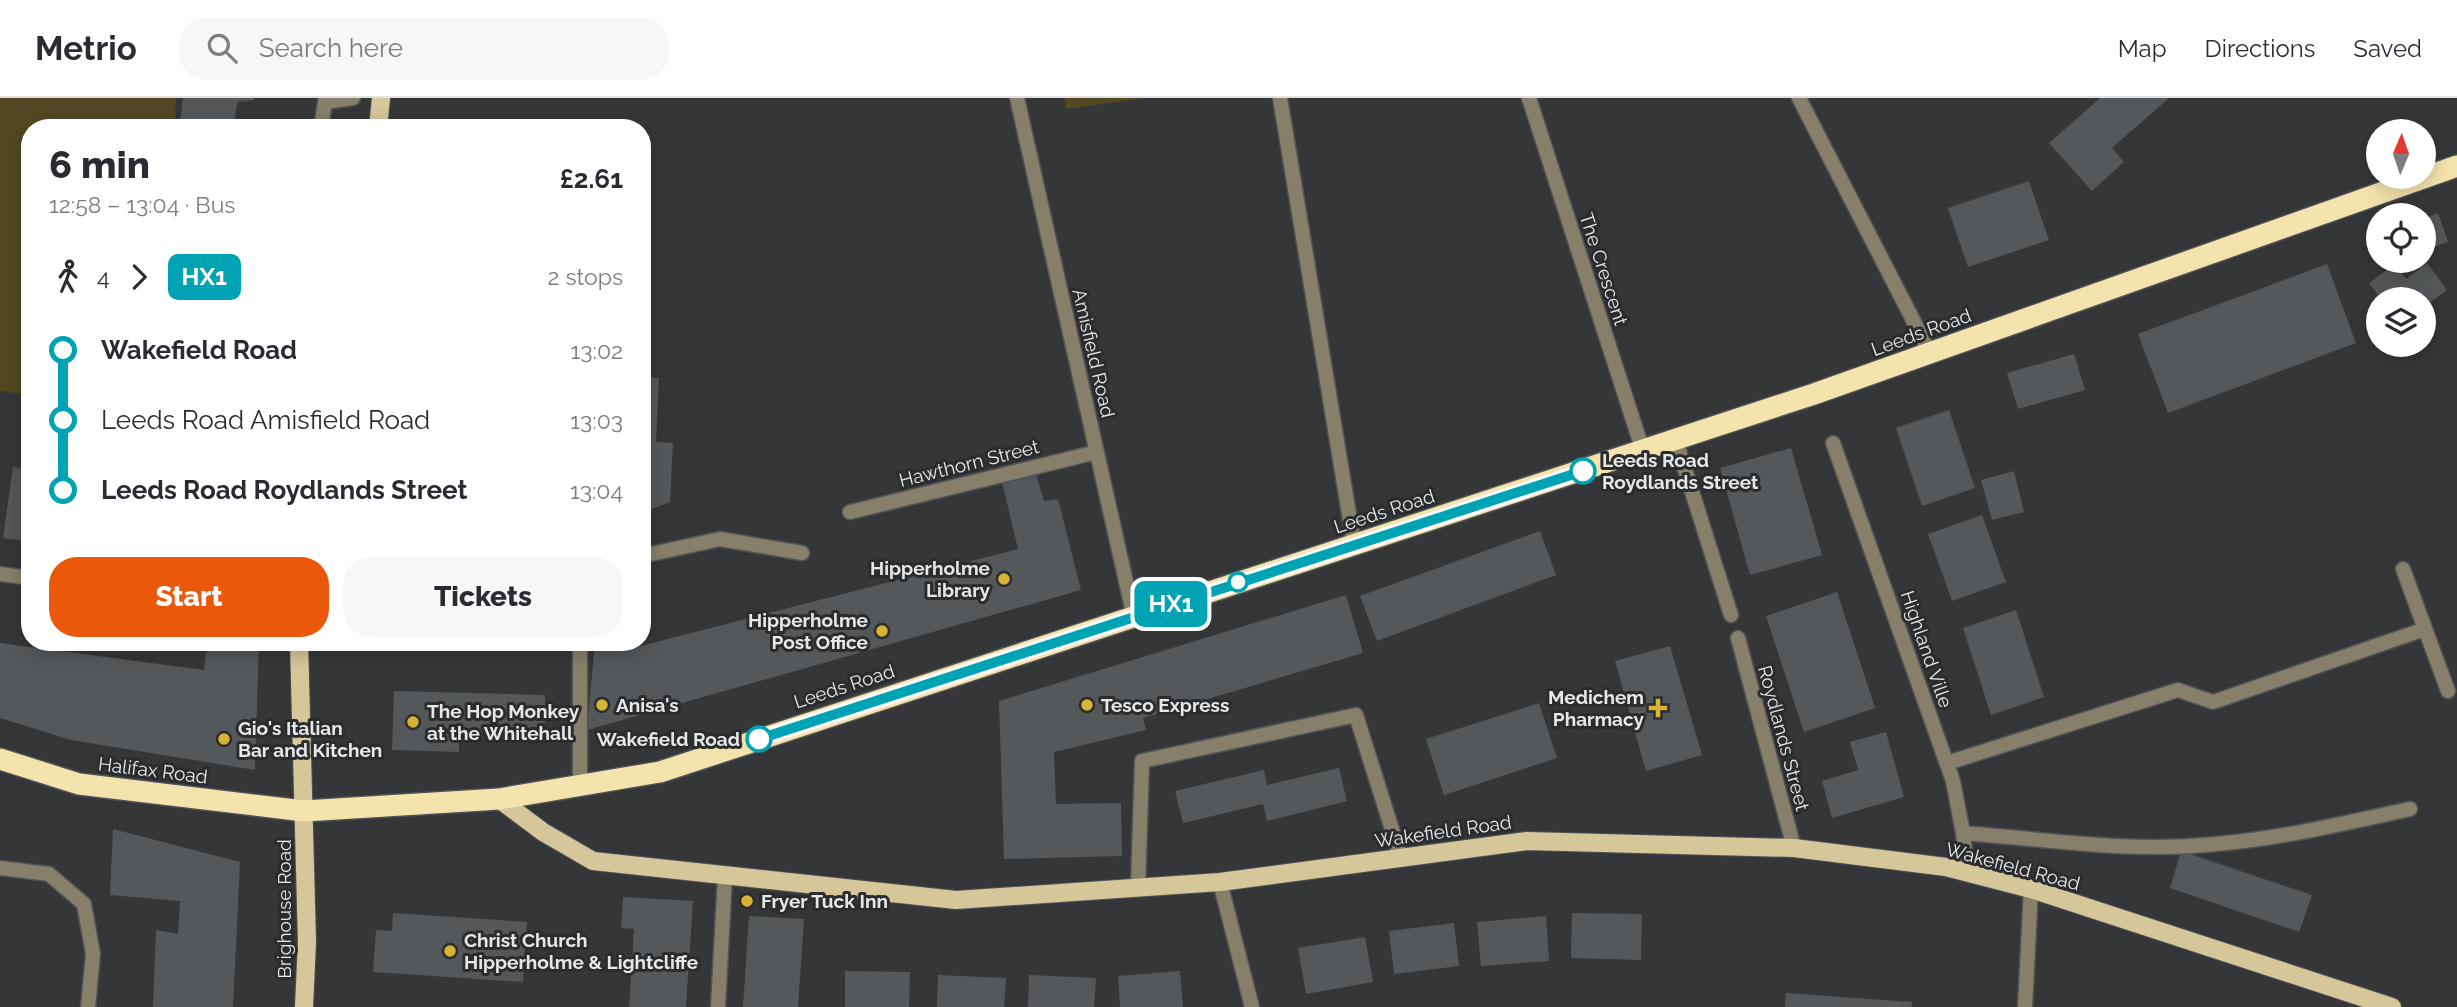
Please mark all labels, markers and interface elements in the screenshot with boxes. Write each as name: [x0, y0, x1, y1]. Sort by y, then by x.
search box: [179, 17, 669, 80]
text: Metrio: [35, 29, 137, 68]
icon: search: [203, 29, 241, 67]
text: Search here: [259, 33, 403, 63]
text: Map: [2118, 34, 2167, 63]
text: Directions: [2205, 34, 2315, 63]
text: Saved: [2353, 34, 2422, 63]
north arrow: [2366, 119, 2436, 189]
map controls: [2366, 119, 2436, 357]
text: 6 min: [49, 142, 150, 187]
text: £2.61: [560, 164, 623, 194]
text: 12:58 – 13:04 · Bus: [49, 191, 235, 218]
button: locate: [2366, 203, 2436, 273]
street label: The Crescent: [1575, 210, 1633, 329]
icon: walk: [49, 258, 87, 296]
icon: forward: [120, 258, 158, 296]
text: HX1: [182, 262, 227, 291]
text: 4: [97, 263, 110, 290]
text: 2 stops: [548, 263, 623, 290]
street label: Amisfield Road: [1068, 286, 1120, 420]
button: layers: [2366, 287, 2436, 357]
street label: Leeds Road: [1868, 304, 1974, 360]
text: Wakefield Road: [101, 335, 297, 365]
text: 13:02: [570, 337, 623, 364]
text: Leeds Road Amisfield Road: [101, 405, 430, 435]
text: 13:03: [570, 407, 623, 434]
street label: Hawthorn Street: [897, 435, 1042, 491]
place label: Leeds Road Roydlands Street: [1602, 449, 1759, 493]
marker: Leeds Road Roydlands Street: [1570, 458, 1596, 484]
text: Leeds Road Roydlands Street: [101, 475, 468, 505]
text: 13:04: [570, 477, 623, 504]
street label: Leeds Road: [1331, 484, 1437, 538]
button: Start: [49, 557, 329, 637]
button: Tickets: [343, 557, 623, 637]
place label: Hipperholme Library: [870, 557, 991, 601]
marker: Hipperholme Library: [996, 571, 1012, 587]
unlabelled marker: [1228, 572, 1248, 592]
line badge: HX1: [1131, 581, 1211, 627]
street label: Highland Ville: [1897, 588, 1957, 710]
text: HX1: [1148, 589, 1194, 618]
place label: Hipperholme Post Office: [748, 609, 868, 653]
marker: Hipperholme Post Office: [874, 623, 890, 639]
street label: Leeds Road: [791, 659, 897, 713]
street label: Roydlands Street: [1754, 663, 1814, 814]
place label: Medichem Pharmacy: [1548, 686, 1645, 730]
place label: Anisa's: [616, 694, 679, 716]
place label: Tesco Express: [1101, 694, 1229, 716]
marker: Anisa's: [594, 697, 610, 713]
marker: Tesco Express: [1079, 697, 1095, 713]
place label: The Hop Monkey at the Whitehall: [427, 700, 580, 744]
marker: Medichem Pharmacy: [1650, 700, 1666, 716]
marker: The Hop Monkey at the Whitehall: [405, 714, 421, 730]
place label: Gio's Italian Bar and Kitchen: [238, 717, 382, 761]
marker: Wakefield Road: [746, 726, 772, 752]
place label: Wakefield Road: [597, 728, 740, 750]
marker: Gio's Italian Bar and Kitchen: [216, 731, 232, 747]
street label: Halifax Road: [97, 752, 209, 788]
street label: Wakefield Road: [1373, 811, 1513, 851]
street label: Wakefield Road: [1944, 838, 2082, 894]
street label: Brighouse Road: [273, 839, 295, 979]
place label: Fryer Tuck Inn: [761, 890, 888, 912]
marker: Fryer Tuck Inn: [739, 893, 755, 909]
place label: Christ Church Hipperholme & Lightcliffe: [464, 929, 698, 973]
marker: Christ Church Hipperholme & Lightcliffe: [442, 943, 458, 959]

